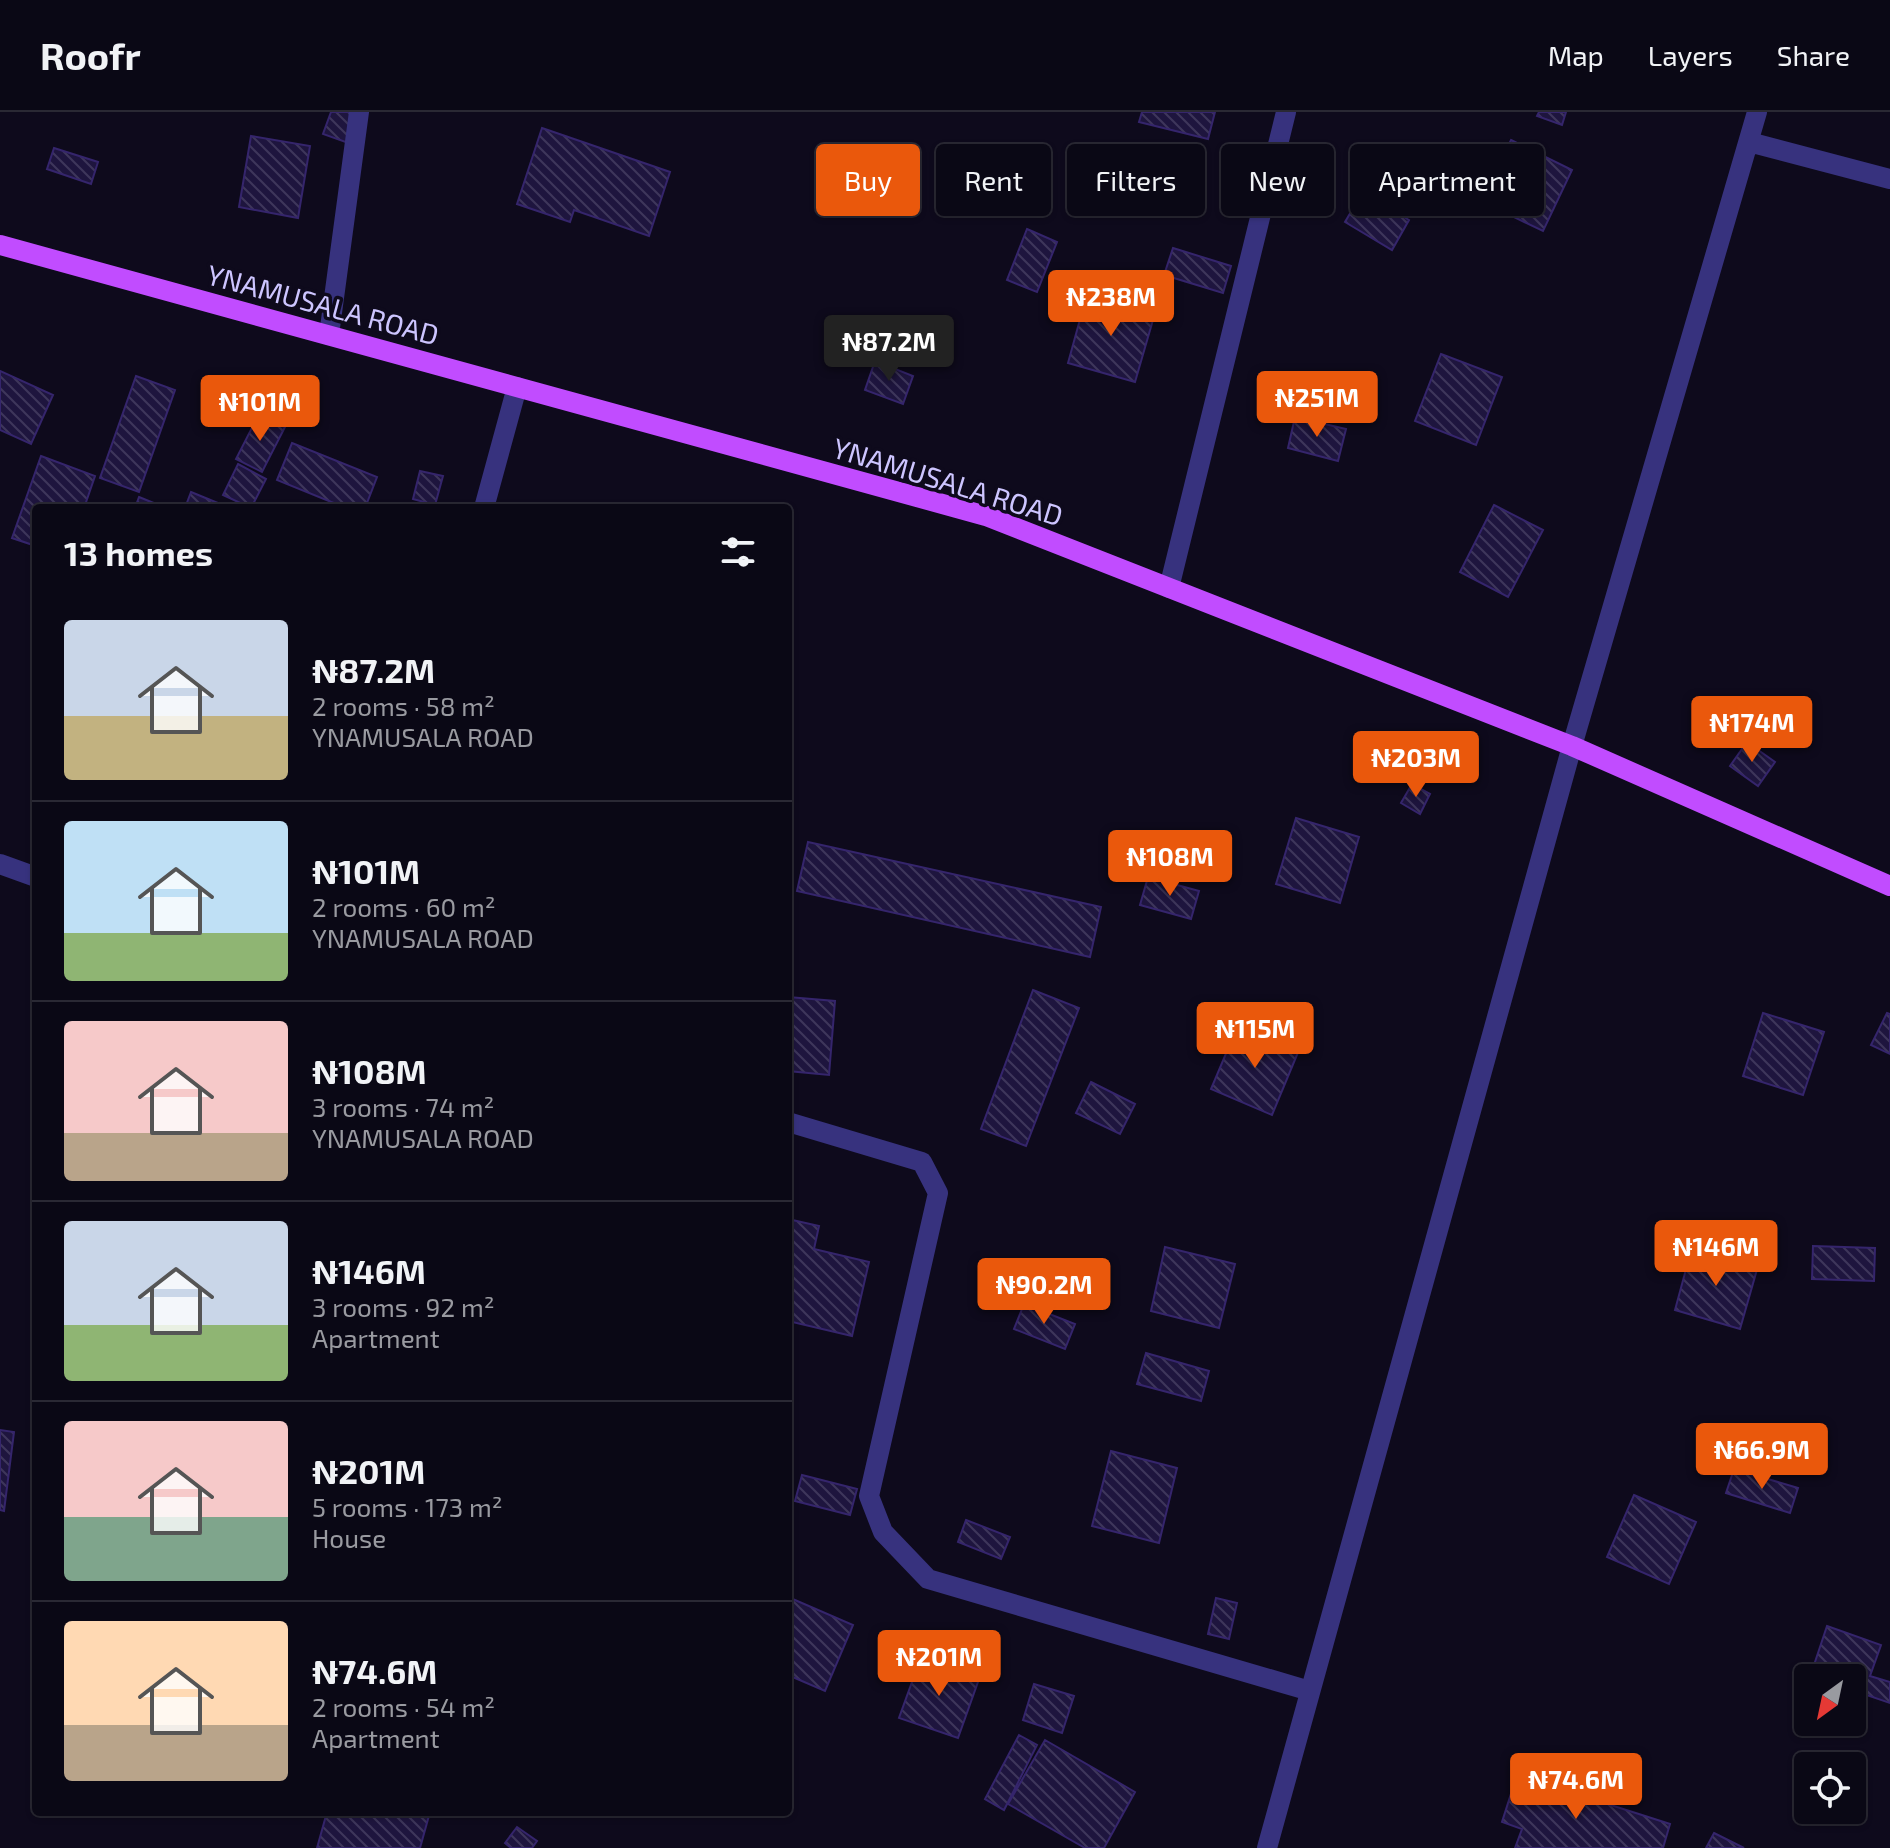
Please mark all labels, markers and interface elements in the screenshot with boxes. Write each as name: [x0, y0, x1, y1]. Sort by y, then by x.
text: Roofr: [40, 32, 141, 78]
text: Map: [1548, 38, 1604, 72]
text: Layers: [1648, 38, 1733, 72]
text: Share: [1777, 38, 1850, 72]
chip: Buy: [816, 144, 920, 216]
chip: Rent: [936, 144, 1051, 216]
chip: Filters: [1067, 144, 1205, 216]
chip: New: [1221, 144, 1334, 216]
chip: Apartment: [1350, 144, 1544, 216]
street label: YNAMUSALA ROAD: [203, 257, 443, 351]
pin: ₦238M: [1055, 270, 1167, 338]
text: ₦238M: [1066, 280, 1156, 311]
pin: ₦87.2M: [824, 315, 954, 383]
text: ₦87.2M: [842, 325, 936, 356]
pin: ₦251M: [1261, 371, 1373, 439]
pin: ₦101M: [204, 375, 316, 443]
text: ₦251M: [1275, 381, 1359, 412]
text: ₦101M: [219, 385, 301, 416]
street label: YNAMUSALA ROAD: [829, 430, 1067, 532]
icon: filters: [716, 530, 760, 574]
text: 13 homes: [64, 532, 213, 573]
text: ₦87.2M: [312, 649, 435, 690]
icon: home: [128, 652, 224, 748]
text: 2 rooms · 58 m²: [312, 690, 495, 721]
pin: ₦174M: [1696, 696, 1808, 764]
text: ₦174M: [1709, 706, 1795, 737]
text: YNAMUSALA ROAD: [312, 721, 534, 752]
pin: ₦203M: [1360, 731, 1472, 799]
text: ₦203M: [1371, 741, 1461, 772]
pin: ₦108M: [1114, 830, 1226, 898]
text: ₦108M: [1126, 840, 1214, 871]
text: ₦101M: [312, 850, 420, 891]
icon: home: [128, 853, 224, 949]
text: 2 rooms · 60 m²: [312, 891, 496, 922]
text: YNAMUSALA ROAD: [312, 922, 534, 953]
pin: ₦115M: [1199, 1002, 1311, 1070]
text: ₦115M: [1215, 1012, 1295, 1043]
text: ₦108M: [312, 1050, 427, 1091]
icon: home: [128, 1053, 224, 1149]
text: 3 rooms · 74 m²: [312, 1091, 494, 1122]
text: YNAMUSALA ROAD: [312, 1122, 534, 1153]
pin: ₦146M: [1660, 1220, 1772, 1288]
text: ₦146M: [1672, 1230, 1760, 1261]
text: ₦146M: [312, 1250, 426, 1291]
icon: home: [128, 1253, 224, 1349]
pin: ₦90.2M: [979, 1258, 1109, 1326]
text: ₦90.2M: [995, 1268, 1093, 1299]
text: 3 rooms · 92 m²: [312, 1291, 494, 1322]
text: Apartment: [312, 1322, 440, 1353]
pin: ₦66.9M: [1697, 1423, 1827, 1491]
text: ₦66.9M: [1714, 1433, 1810, 1464]
text: ₦201M: [312, 1450, 425, 1491]
icon: home: [128, 1453, 224, 1549]
text: 5 rooms · 173 m²: [312, 1491, 503, 1522]
text: House: [312, 1522, 386, 1553]
pin: ₦201M: [883, 1630, 995, 1698]
text: ₦201M: [896, 1640, 982, 1671]
text: ₦74.6M: [312, 1650, 437, 1691]
icon: home: [128, 1653, 224, 1749]
north arrow: [1794, 1664, 1866, 1736]
map controls: [1794, 1664, 1866, 1824]
text: 2 rooms · 54 m²: [312, 1691, 495, 1722]
text: Apartment: [312, 1722, 440, 1753]
button: locate: [1794, 1752, 1866, 1824]
pin: ₦74.6M: [1511, 1753, 1641, 1821]
text: ₦74.6M: [1528, 1763, 1624, 1794]

